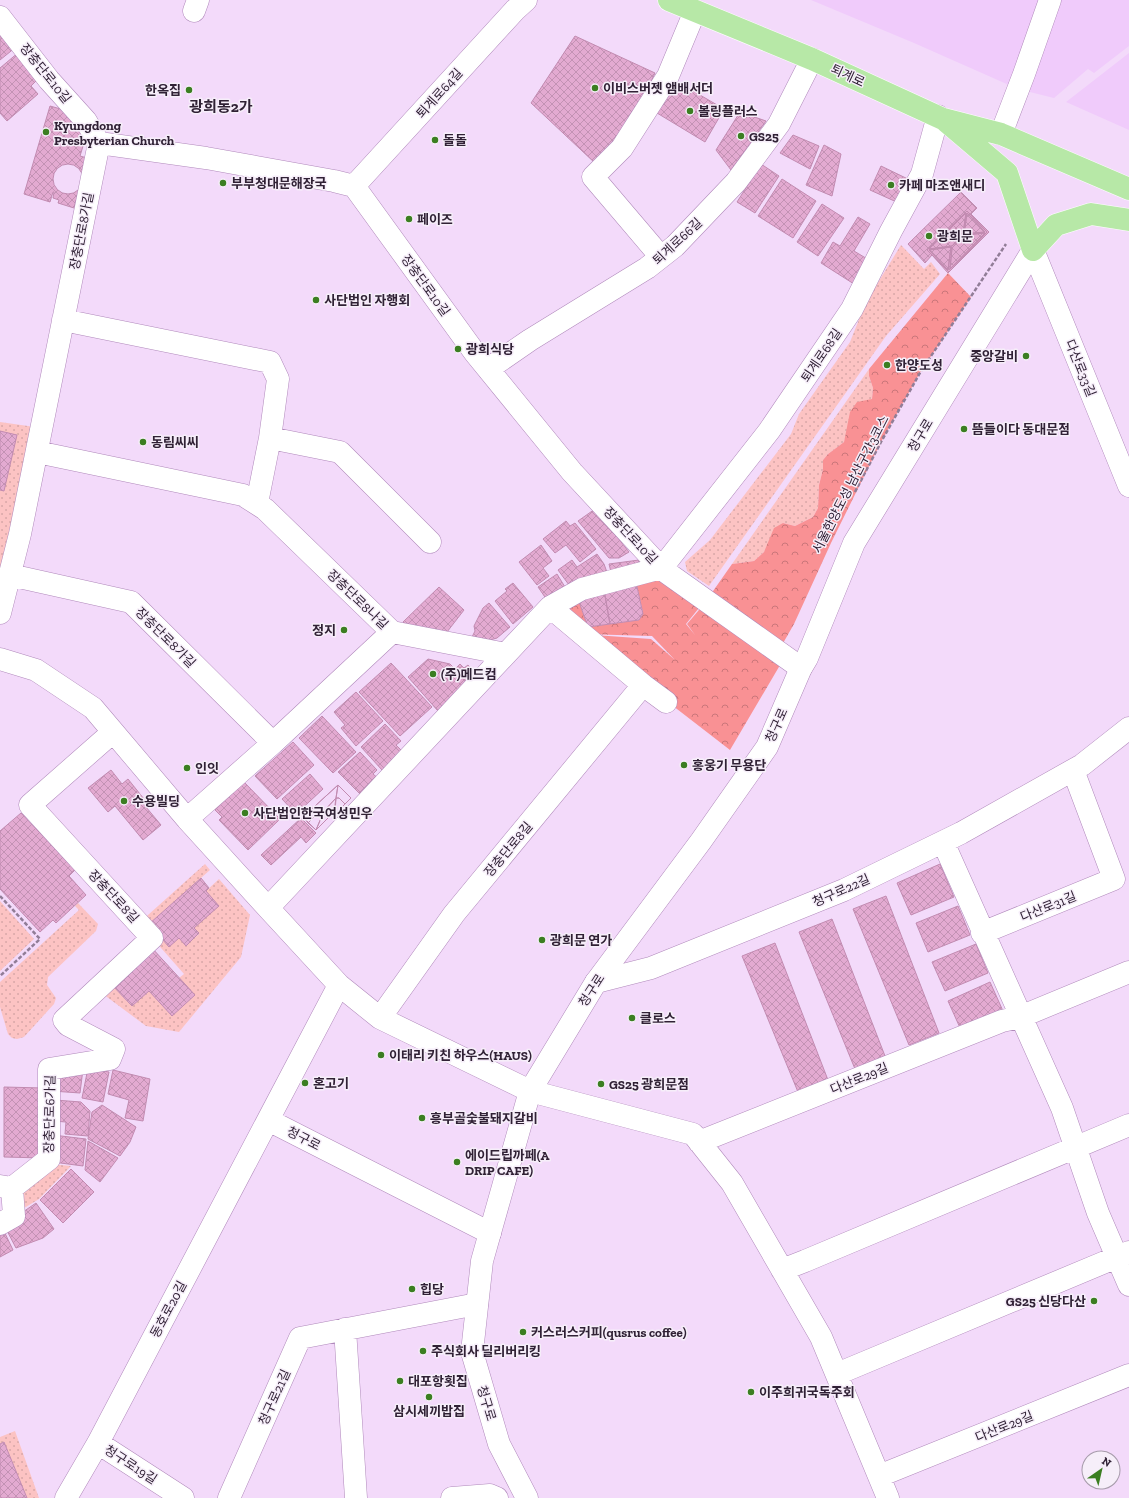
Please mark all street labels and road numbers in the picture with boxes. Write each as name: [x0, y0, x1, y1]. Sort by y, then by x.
street label: 장충단로10길: [17, 41, 74, 106]
street label: 퇴계로: [828, 61, 867, 90]
street label: 퇴계로64길: [413, 65, 466, 121]
street label: 장충단로8가길: [67, 191, 96, 271]
street label: 퇴계로66길: [650, 215, 705, 268]
street label: 장충단로10길: [398, 252, 453, 319]
street label: 퇴계로68길: [798, 325, 845, 385]
street label: 다산로33길: [1062, 337, 1099, 399]
street label: 서울한양도성 남산구간3코스: [809, 413, 892, 556]
street label: 청구로: [905, 416, 936, 455]
street label: 장충단로10길: [600, 504, 661, 567]
street label: 장충단로8나길: [324, 567, 391, 632]
street label: 장충단로8가길: [132, 604, 199, 671]
street label: 청구로: [762, 706, 791, 745]
street label: 장충단로8길: [481, 819, 536, 880]
street label: 장충단로8길: [85, 867, 142, 926]
street label: 청구로22길: [810, 871, 872, 910]
street label: 다산로31길: [1018, 888, 1078, 925]
street label: 청구로: [575, 971, 607, 1009]
street label: 다산로29길: [828, 1060, 890, 1097]
street label: 장충단로6가길: [41, 1075, 58, 1153]
street label: 청구로: [284, 1124, 323, 1153]
street label: 동호로20길: [147, 1278, 190, 1340]
street label: 청구로21길: [255, 1367, 293, 1427]
street label: 청구로: [474, 1384, 499, 1423]
street label: 다산로29길: [973, 1408, 1035, 1445]
street label: 청구로19길: [102, 1442, 160, 1487]

